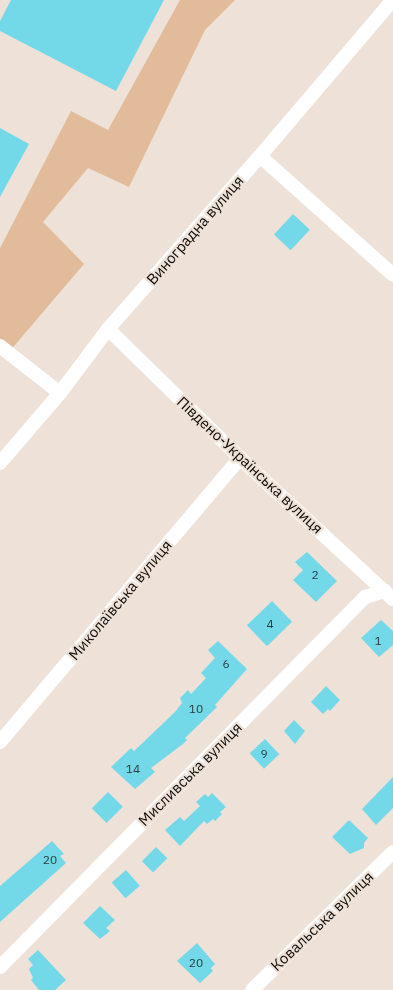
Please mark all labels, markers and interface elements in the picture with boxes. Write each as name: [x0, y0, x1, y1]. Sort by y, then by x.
street label: Виноградна вулиця: [143, 172, 247, 288]
street label: Південо-Українська вулиця: [173, 393, 327, 537]
street label: Миколаївська вулиця: [65, 536, 175, 664]
house number: 2: [311, 568, 319, 582]
house number: 4: [266, 617, 274, 631]
house number: 1: [374, 634, 382, 648]
house number: 6: [222, 657, 230, 671]
house number: 10: [189, 702, 203, 716]
street label: Мисливська вулиця: [134, 718, 246, 830]
house number: 9: [260, 747, 268, 761]
house number: 14: [126, 762, 140, 776]
house number: 20: [43, 853, 57, 867]
street label: Ковальська вулиця: [267, 867, 377, 975]
house number: 20: [189, 956, 203, 970]

